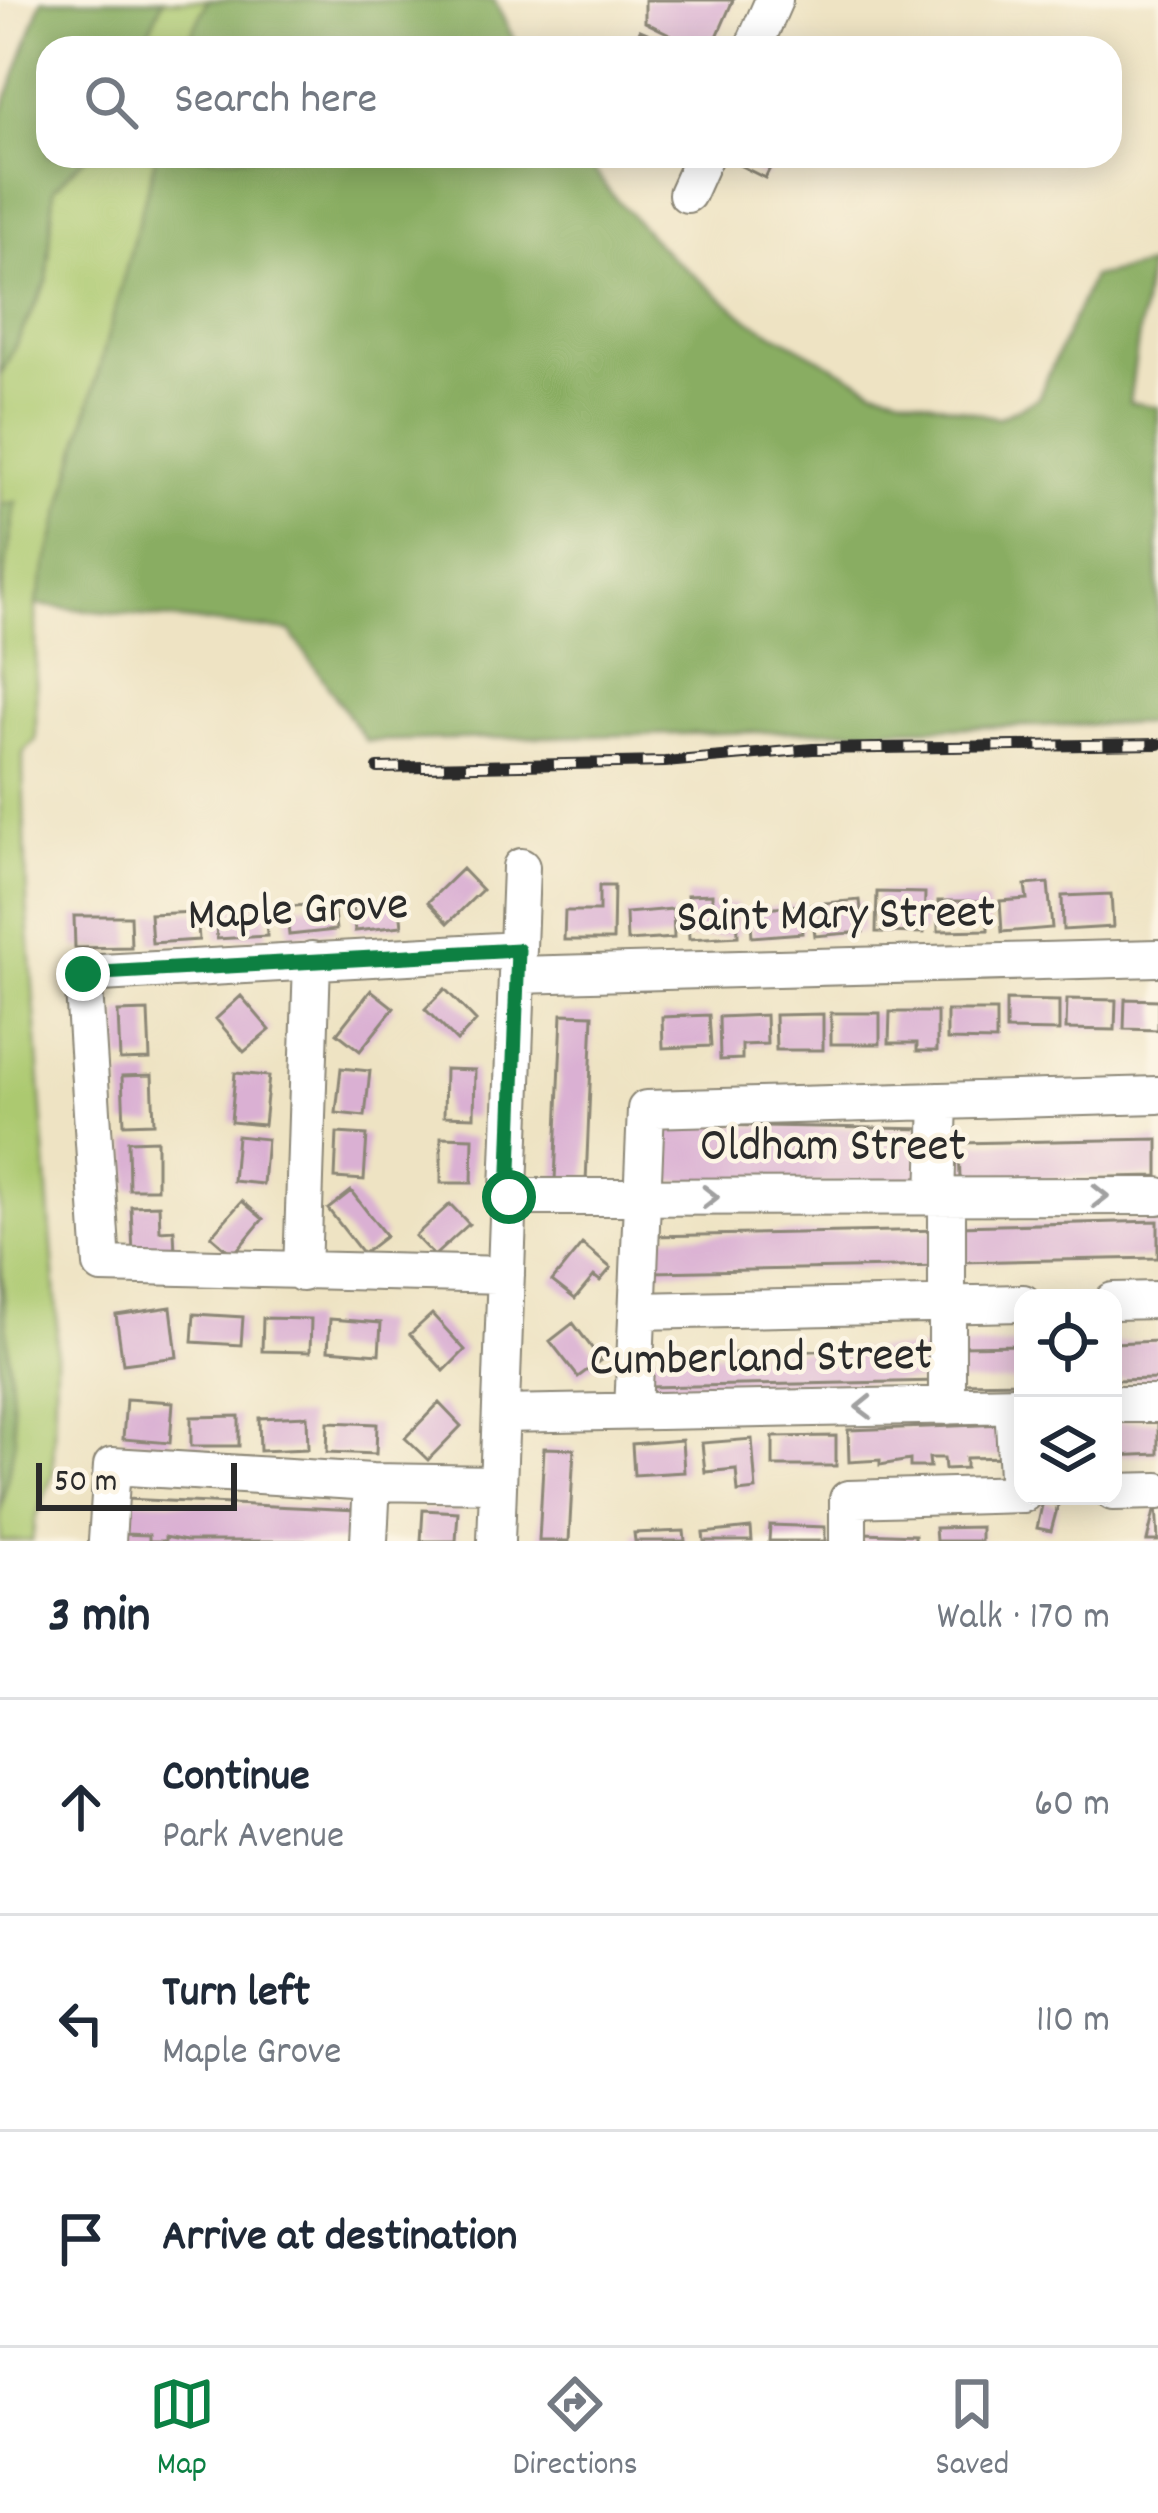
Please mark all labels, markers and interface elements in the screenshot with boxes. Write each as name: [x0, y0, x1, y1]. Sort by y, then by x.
search box: [36, 36, 1122, 168]
icon: search: [78, 69, 144, 135]
text: Search here: [174, 70, 377, 134]
street label: Maple Grove: [186, 873, 410, 953]
street label: Saint Mary Street: [676, 881, 996, 955]
route end: [56, 947, 110, 1001]
street label: Oldham Street: [700, 1115, 966, 1184]
route start: [482, 1170, 536, 1224]
one-way arrow: [1092, 1183, 1110, 1209]
one-way arrow: [702, 1184, 720, 1210]
map controls: [1014, 1289, 1122, 1505]
button: locate: [1014, 1289, 1122, 1397]
street label: Cumberland Street: [589, 1324, 933, 1398]
one-way arrow: [854, 1394, 873, 1420]
button: layers: [1014, 1397, 1122, 1505]
scale bar: [36, 1457, 237, 1510]
text: 50 m: [54, 1460, 118, 1507]
text: 3 min: [48, 1583, 150, 1655]
text: Walk · 170 m: [937, 1592, 1110, 1647]
text: Continue: [162, 1747, 310, 1811]
icon: ahead: [48, 1774, 114, 1840]
text: 60 m: [1034, 1779, 1110, 1834]
text: Park Avenue: [162, 1811, 344, 1866]
text: Turn left: [162, 1963, 310, 2027]
icon: left: [48, 1990, 114, 2056]
text: 110 m: [1036, 1995, 1110, 2050]
text: Maple Grove: [162, 2027, 341, 2082]
icon: arrive: [48, 2206, 114, 2272]
text: Arrive at destination: [162, 2207, 517, 2271]
tab: Map: [149, 2371, 215, 2490]
tab: Directions: [513, 2371, 638, 2490]
tab: Saved: [935, 2371, 1009, 2490]

